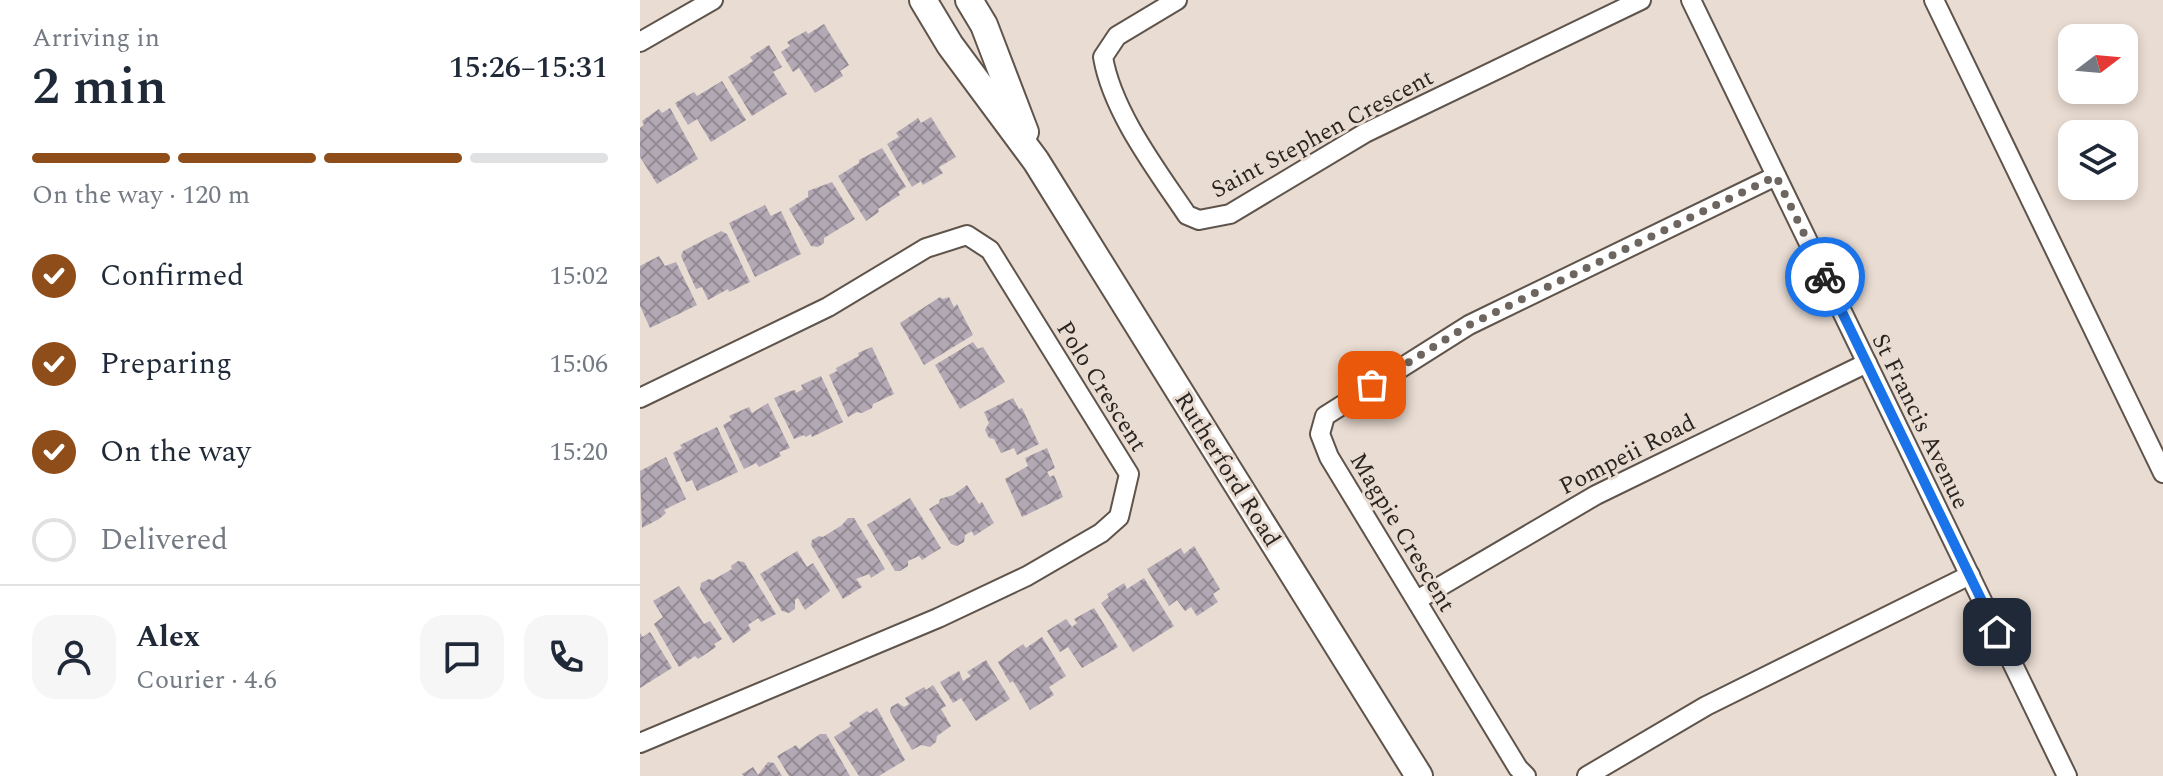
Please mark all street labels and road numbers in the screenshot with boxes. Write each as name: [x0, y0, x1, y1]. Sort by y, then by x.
street label: Saint Stephen Crescent: [1205, 60, 1440, 208]
street label: Polo Crescent: [1047, 314, 1156, 459]
street label: St Francis Avenue: [1862, 327, 1978, 515]
street label: Rutherford Road: [1165, 385, 1289, 554]
street label: Pompeii Road: [1553, 405, 1702, 505]
street label: Magpie Crescent: [1340, 446, 1464, 619]

